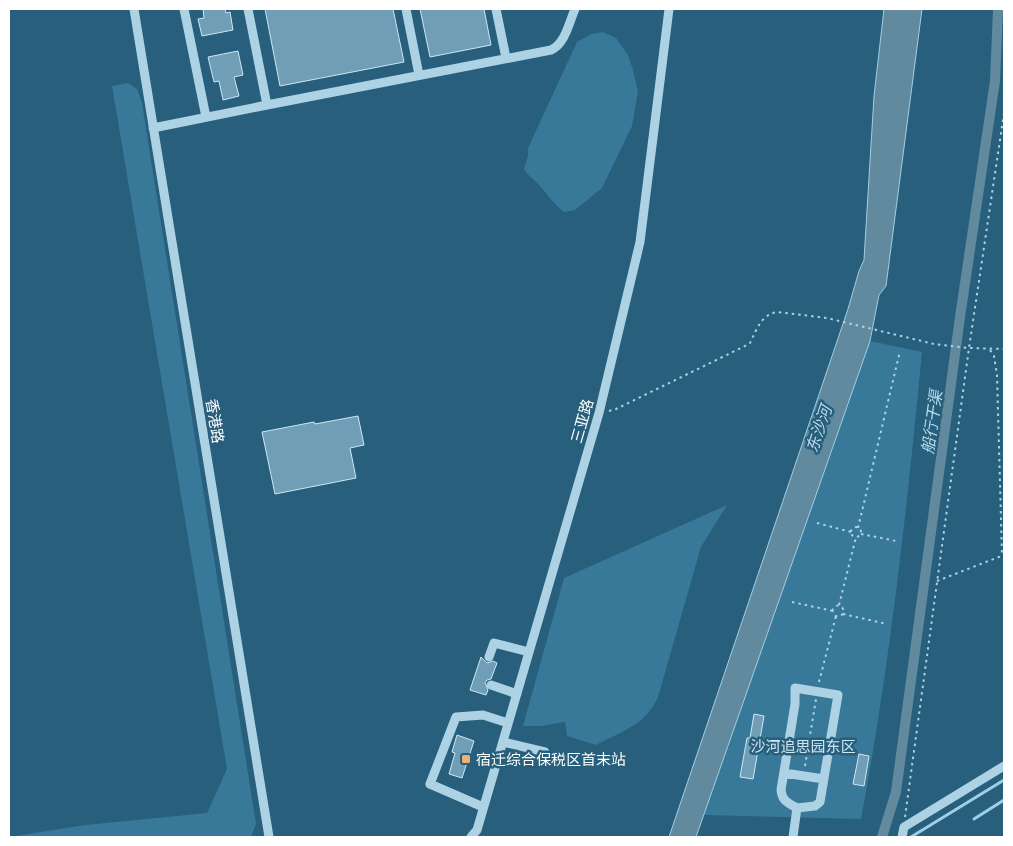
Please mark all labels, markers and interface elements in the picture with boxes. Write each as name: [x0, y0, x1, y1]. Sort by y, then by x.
water label: 船行干渠: [918, 387, 946, 455]
street label: 香港路: [202, 397, 228, 445]
street label: 三亚路: [567, 397, 597, 445]
water label: 东沙河: [802, 400, 837, 455]
park label: 沙河追思园东区: [750, 737, 856, 756]
place label: 宿迁综合保税区首末站: [476, 750, 626, 769]
marker: 宿迁综合保税区首末站: [460, 753, 472, 765]

